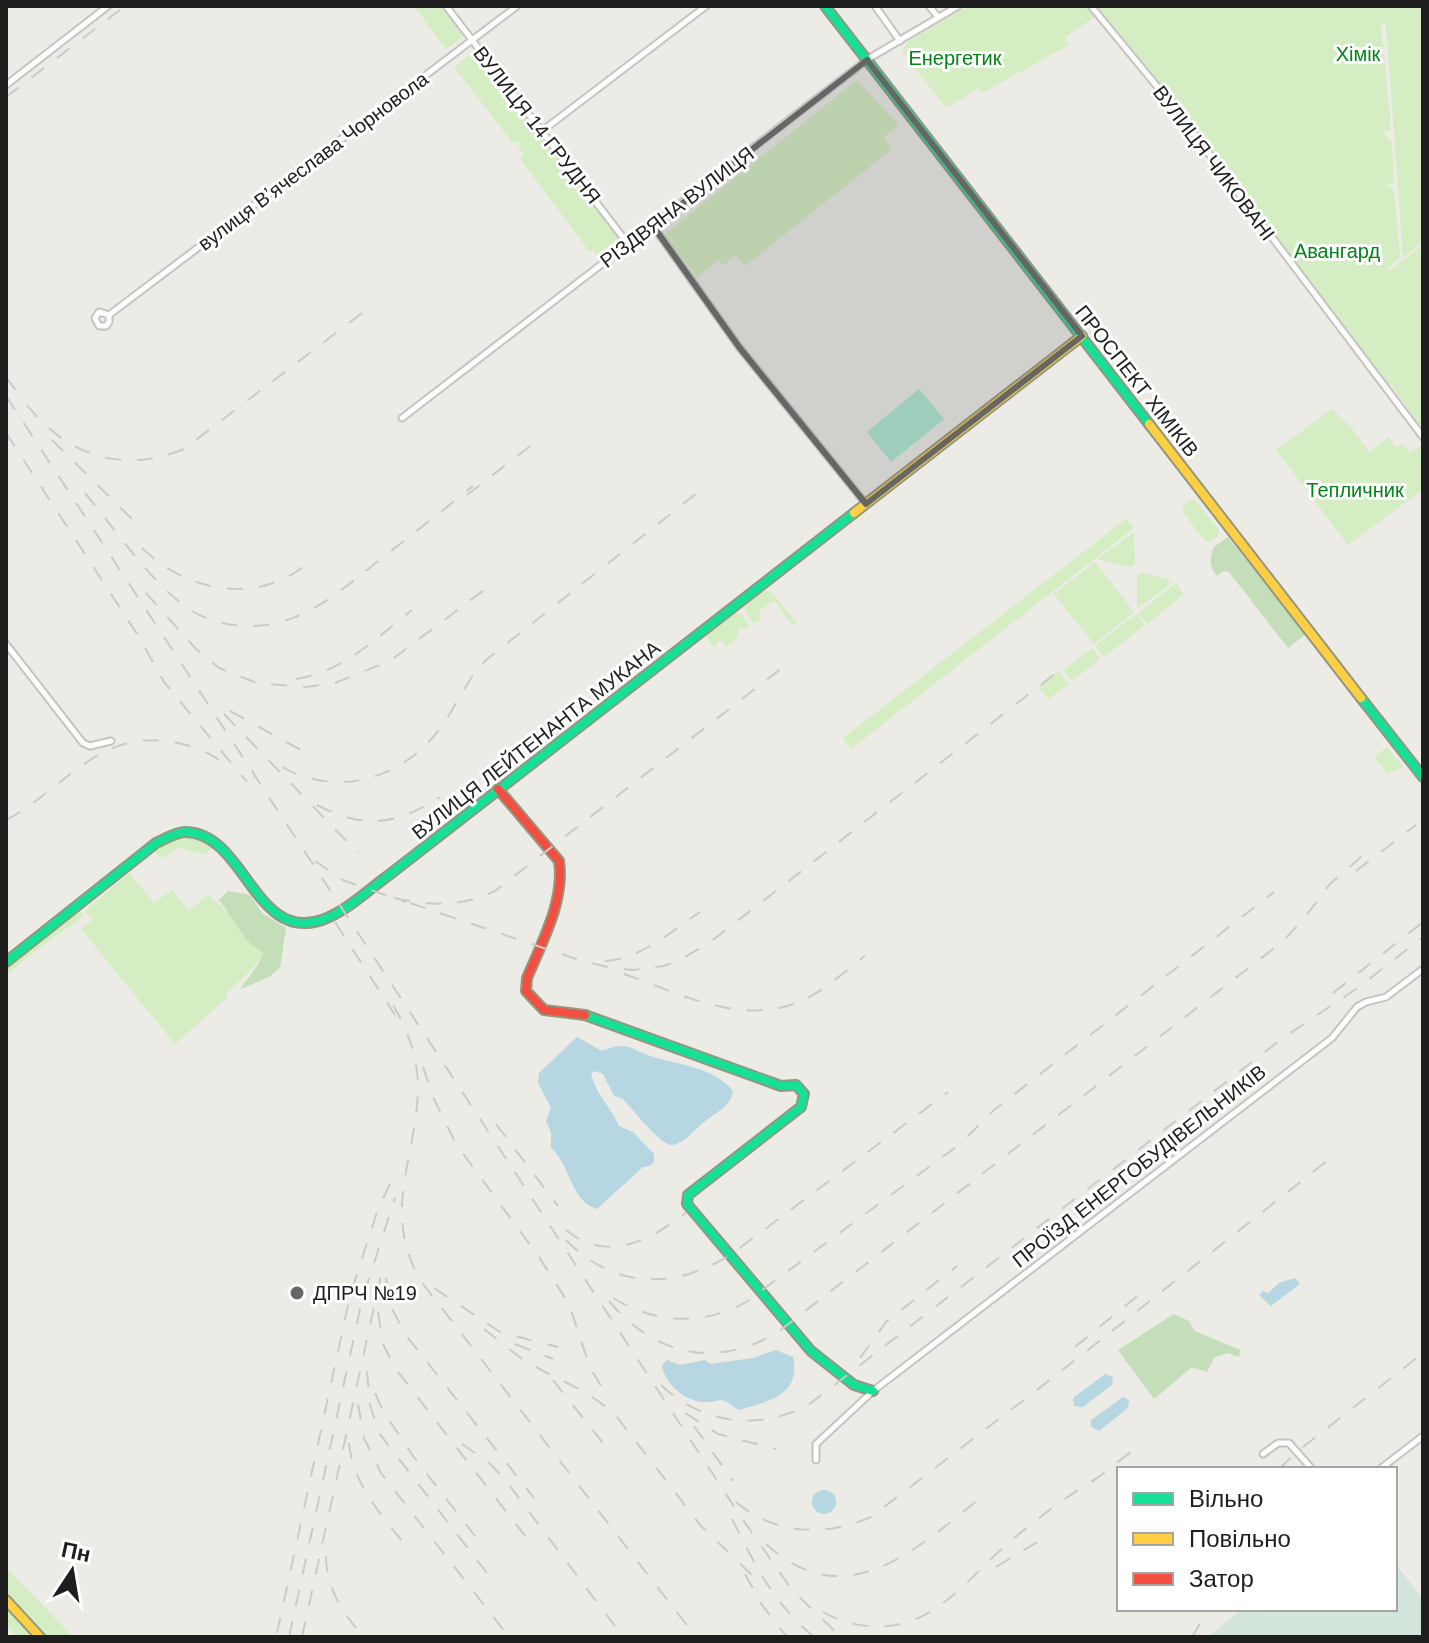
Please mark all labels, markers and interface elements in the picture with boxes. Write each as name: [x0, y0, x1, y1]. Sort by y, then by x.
street label: ВУЛИЦЯ 14 ГРУДНЯ: [469, 42, 605, 208]
park label: Хімік: [1336, 43, 1381, 65]
park label: Енергетик: [908, 47, 1002, 69]
street label: вулиця Вʼячеслава Чорновола: [194, 67, 433, 255]
street label: ВУЛИЦЯ ЧИКОВАНІ: [1149, 81, 1279, 245]
street label: РІЗДВЯНА ВУЛИЦЯ: [596, 142, 758, 272]
park label: Авангард: [1294, 240, 1380, 262]
street label: ПРОСПЕКТ ХІМІКІВ: [1071, 301, 1203, 461]
park label: Тепличник: [1306, 479, 1404, 501]
street label: ВУЛИЦЯ ЛЕЙТЕНАНТА МУКАНА: [407, 635, 665, 844]
street label: ПРОЇЗД ЕНЕРГОБУДІВЕЛЬНИКІВ: [1008, 1060, 1270, 1272]
place label: ДПРЧ №19: [313, 1282, 417, 1304]
marker: ДПРЧ №19: [288, 1284, 306, 1302]
legend: [1117, 1467, 1397, 1611]
text: Вільно: [1189, 1485, 1263, 1512]
text: Повільно: [1189, 1525, 1291, 1552]
north arrow: [32, 1531, 112, 1611]
text: Пн: [59, 1537, 93, 1567]
text: Затор: [1189, 1565, 1254, 1592]

